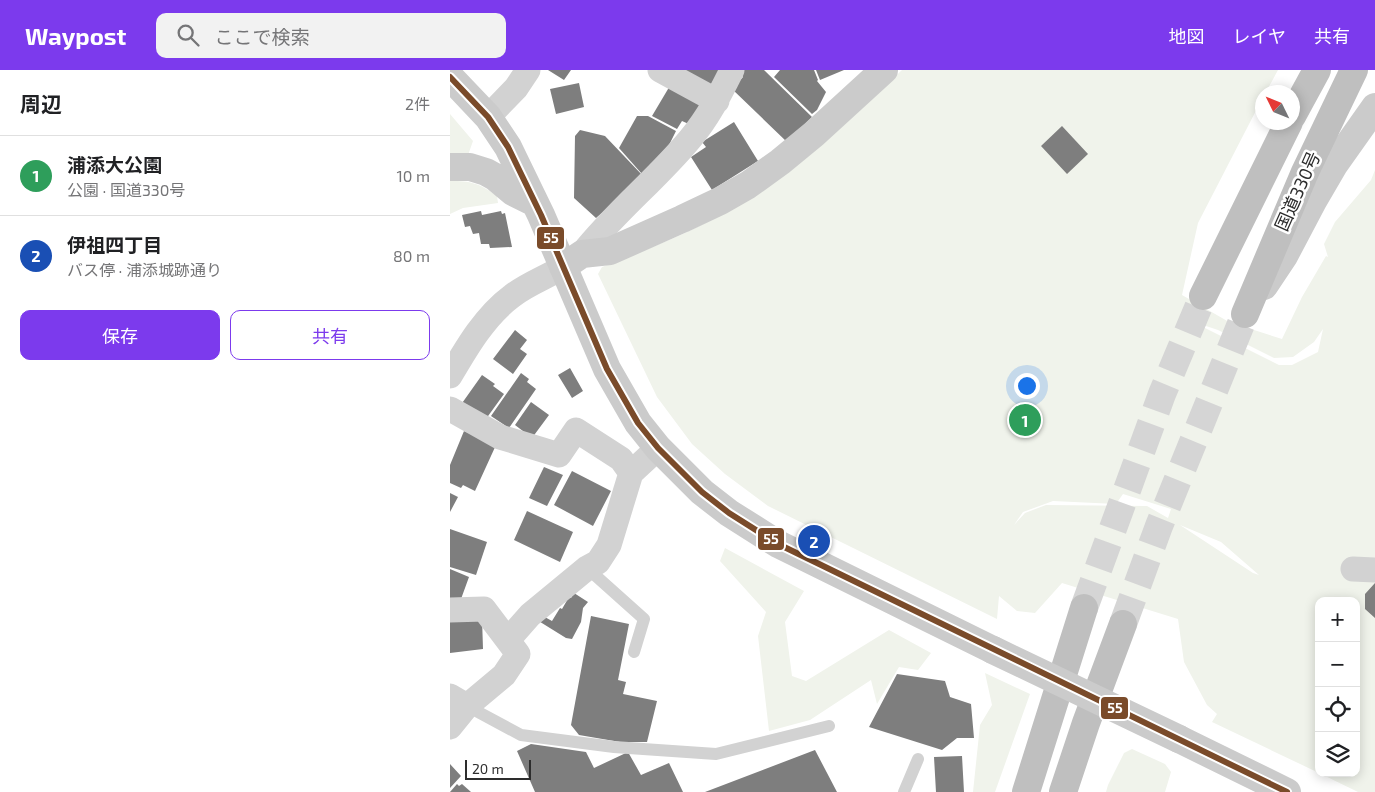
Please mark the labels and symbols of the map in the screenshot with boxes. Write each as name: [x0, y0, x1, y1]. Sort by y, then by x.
north arrow: [1255, 85, 1300, 130]
street label: 国道330号: [1270, 148, 1324, 234]
line badge: 55: [536, 226, 565, 250]
text: 55: [543, 229, 559, 246]
your location: [1014, 373, 1040, 399]
pin: 1: [1009, 401, 1041, 439]
pin: 2: [798, 522, 830, 560]
line badge: 55: [757, 527, 785, 551]
text: 55: [763, 530, 779, 547]
line badge: 55: [1100, 696, 1129, 720]
text: 55: [1107, 699, 1123, 716]
scale bar: [465, 757, 531, 780]

